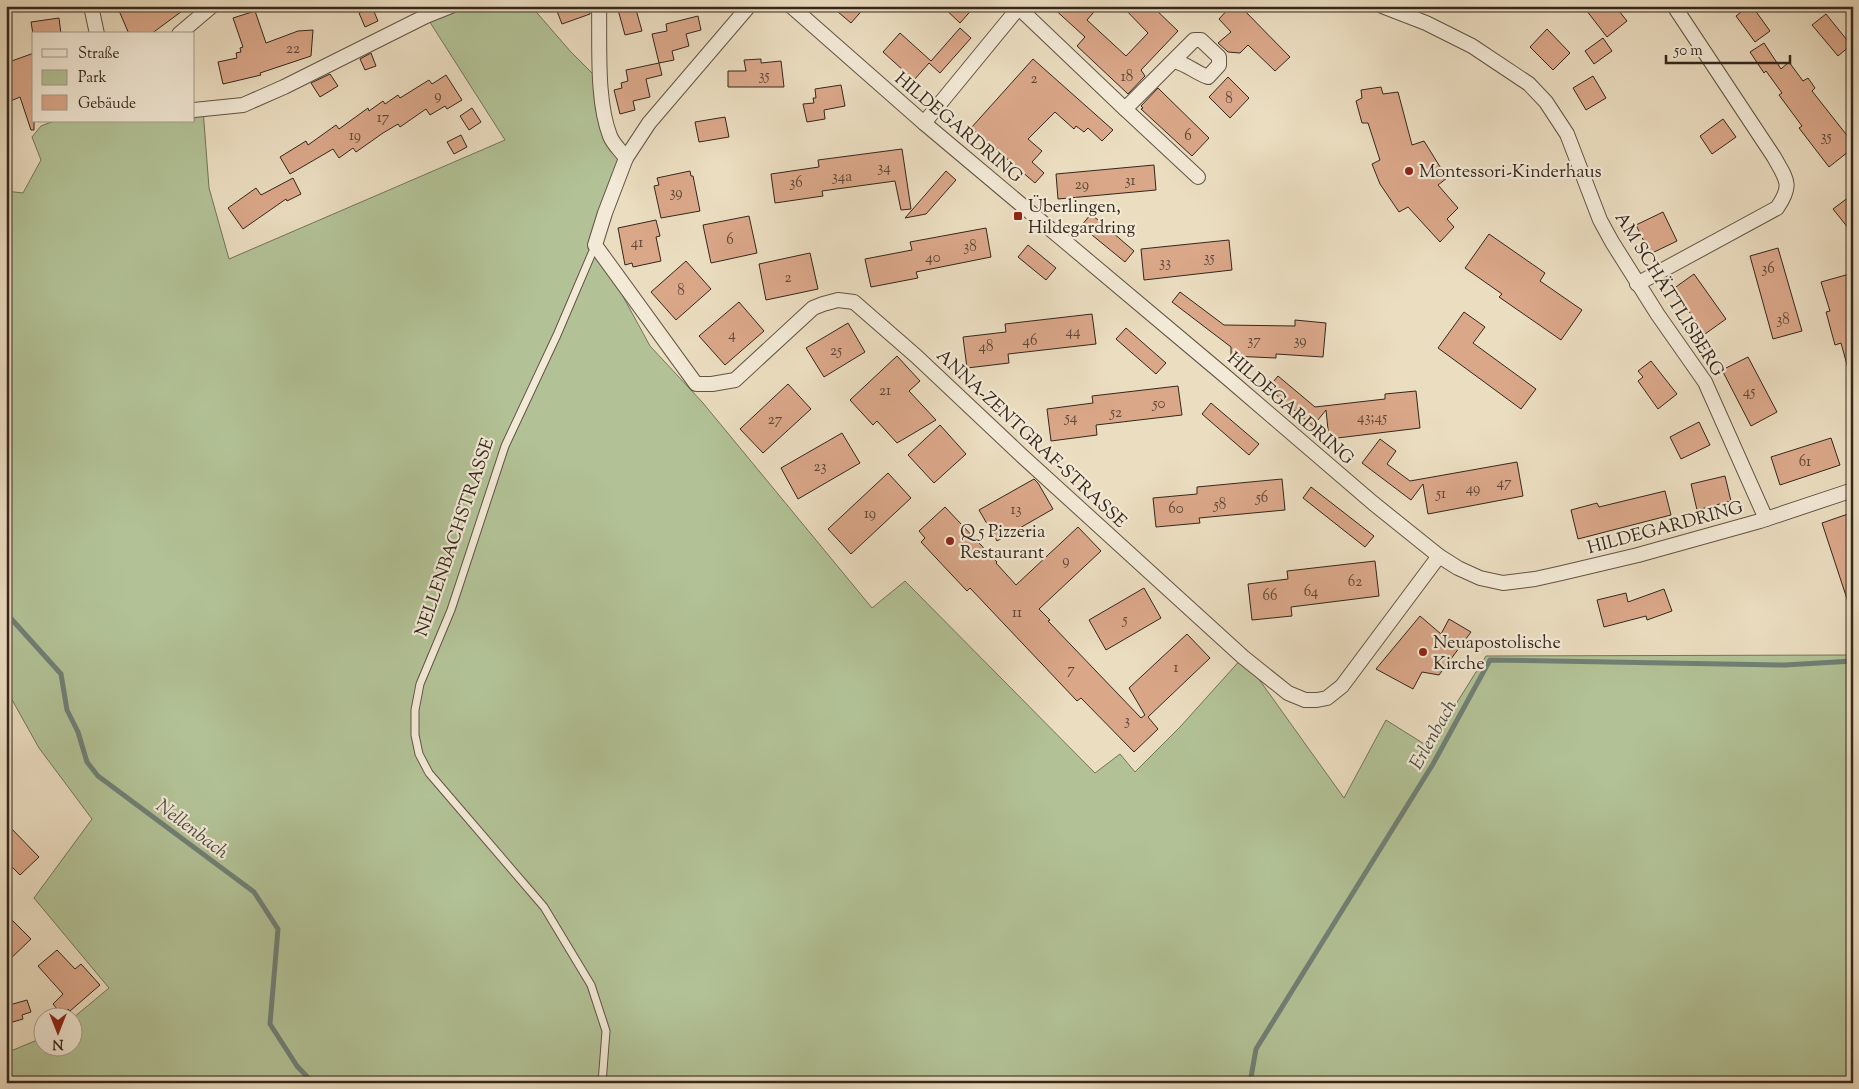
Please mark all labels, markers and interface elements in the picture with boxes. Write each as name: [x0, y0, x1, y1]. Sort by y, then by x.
legend: [32, 32, 195, 122]
scale bar: [1666, 32, 1790, 64]
house number: 22: [286, 39, 300, 60]
text: 50 m: [1673, 41, 1703, 62]
text: Straße: [78, 44, 120, 65]
house number: 35: [758, 66, 770, 87]
street label: HILDEGARDRING: [888, 67, 1028, 190]
house number: 18: [1121, 67, 1133, 88]
text: Park: [78, 68, 107, 89]
house number: 2: [1030, 69, 1038, 90]
house number: 9: [434, 86, 442, 107]
house number: 8: [1225, 89, 1233, 110]
text: Gebäude: [78, 94, 136, 115]
house number: 17: [377, 108, 390, 129]
house number: 19: [349, 126, 361, 147]
house number: 6: [1184, 126, 1192, 147]
house number: 35: [1820, 127, 1832, 148]
house number: 34: [877, 158, 891, 179]
place label: Montessori-Kinderhaus: [1419, 160, 1602, 186]
marker: Montessori-Kinderhaus: [1403, 165, 1415, 177]
house number: 34a: [832, 167, 852, 188]
house number: 31: [1124, 171, 1136, 192]
house number: 36: [789, 173, 803, 194]
house number: 29: [1075, 175, 1089, 196]
house number: 39: [669, 183, 683, 204]
place label: Überlingen, Hildegardring: [1028, 195, 1135, 242]
street label: AM SCHÄTTLISBERG: [1607, 208, 1730, 383]
marker: Überlingen, Hildegardring: [1012, 210, 1024, 222]
house number: 6: [726, 230, 734, 251]
house number: 41: [631, 233, 643, 254]
house number: 38: [963, 237, 977, 258]
house number: 40: [925, 248, 941, 269]
house number: 35: [1203, 248, 1215, 269]
house number: 33: [1159, 253, 1171, 274]
house number: 36: [1761, 259, 1775, 280]
house number: 2: [784, 268, 792, 289]
house number: 8: [677, 281, 685, 302]
house number: 38: [1776, 310, 1790, 331]
house number: 44: [1065, 322, 1081, 343]
house number: 4: [728, 325, 736, 346]
house number: 46: [1023, 331, 1037, 352]
house number: 37: [1247, 331, 1261, 352]
house number: 39: [1293, 331, 1307, 352]
house number: 48: [978, 337, 994, 358]
house number: 25: [830, 341, 842, 362]
street label: ANNA-ZENTGRAF-STRASSE: [930, 344, 1132, 535]
street label: HILDEGARDRING: [1221, 347, 1359, 472]
house number: 21: [879, 381, 891, 402]
house number: 45: [1743, 382, 1755, 403]
house number: 50: [1151, 394, 1166, 415]
house number: 52: [1109, 403, 1122, 424]
house number: 54: [1064, 408, 1078, 429]
house number: 43;45: [1357, 408, 1387, 429]
house number: 27: [768, 410, 783, 431]
street label: NELLENBACHSTRASSE: [410, 435, 502, 640]
house number: 61: [1799, 452, 1811, 473]
house number: 23: [813, 457, 827, 478]
house number: 47: [1496, 473, 1512, 494]
house number: 49: [1466, 479, 1480, 500]
house number: 51: [1435, 484, 1446, 505]
house number: 56: [1255, 488, 1268, 509]
house number: 58: [1213, 495, 1226, 516]
street label: HILDEGARDRING: [1585, 496, 1747, 562]
house number: 60: [1168, 499, 1184, 520]
house number: 13: [1010, 500, 1022, 521]
house number: 19: [864, 504, 876, 525]
place label: Q5 Pizzeria Restaurant: [960, 520, 1045, 567]
marker: Q5 Pizzeria Restaurant: [944, 535, 956, 547]
house number: 9: [1062, 551, 1070, 572]
house number: 62: [1348, 572, 1362, 593]
house number: 64: [1304, 582, 1319, 603]
house number: 66: [1263, 586, 1277, 607]
house number: 11: [1012, 603, 1022, 624]
house number: 5: [1121, 610, 1128, 631]
place label: Neuapostolische Kirche: [1433, 631, 1561, 678]
marker: Neuapostolische Kirche: [1417, 646, 1429, 658]
house number: 1: [1173, 658, 1179, 679]
house number: 7: [1067, 660, 1075, 681]
water label: Erlenbach: [1404, 695, 1465, 775]
house number: 3: [1124, 711, 1130, 732]
water label: Nellenbach: [149, 794, 234, 867]
north arrow: [32, 1006, 82, 1056]
text: N: [52, 1033, 64, 1053]

